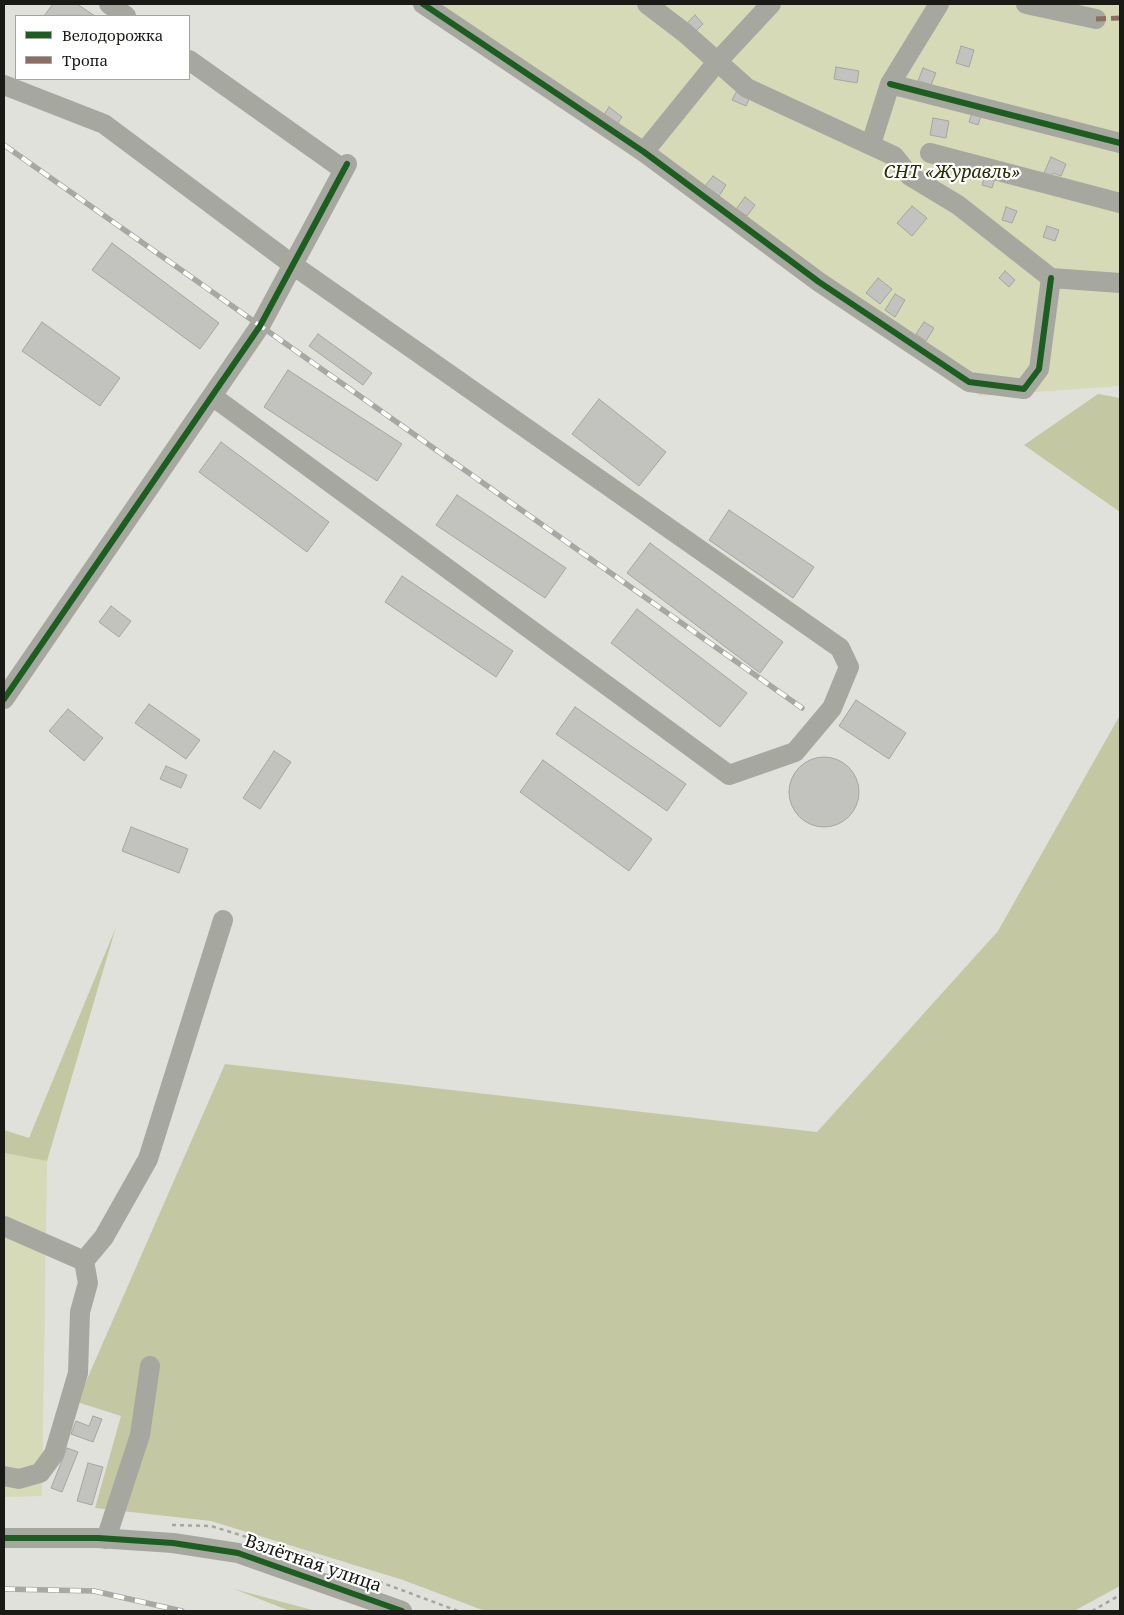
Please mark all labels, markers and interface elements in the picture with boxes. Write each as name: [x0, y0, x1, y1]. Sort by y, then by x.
legend: [15, 15, 190, 80]
text: Велодорожка: [62, 25, 163, 45]
text: Тропа: [62, 50, 108, 70]
park label: СНТ «Журавль»: [884, 162, 1020, 184]
street label: Взлётная улица: [242, 1530, 384, 1598]

